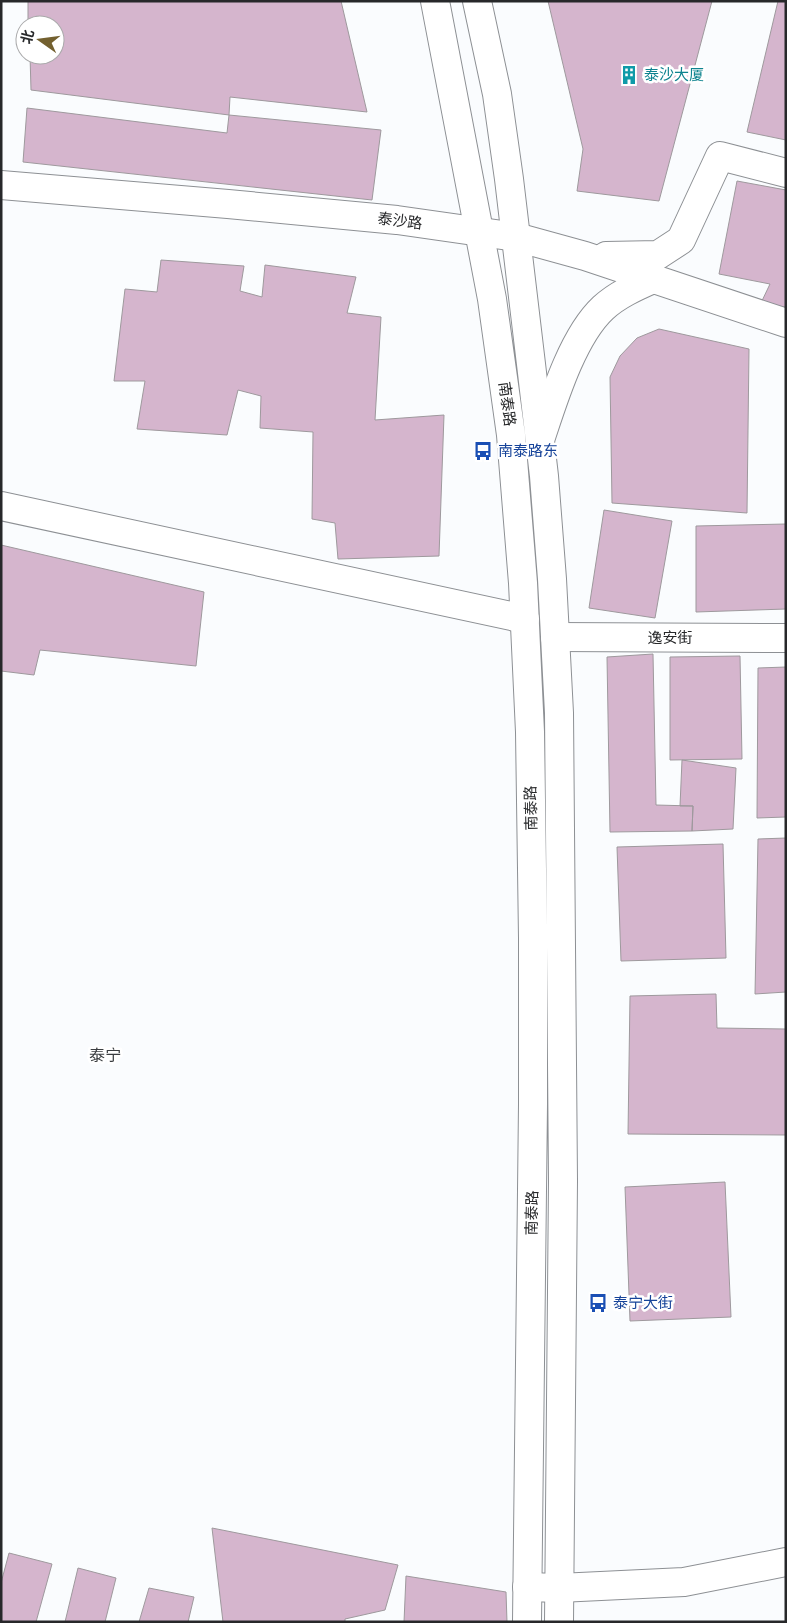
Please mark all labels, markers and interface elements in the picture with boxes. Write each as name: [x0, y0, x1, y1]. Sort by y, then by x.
north arrow: [15, 15, 65, 65]
text: 北: [16, 28, 39, 46]
building icon: 泰沙大厦: [618, 64, 640, 86]
place label: 泰沙大厦: [644, 64, 704, 86]
street label: 泰沙路: [376, 207, 424, 235]
street label: 南泰路: [493, 380, 521, 428]
bus stop icon: 南泰路东: [472, 440, 494, 462]
place label: 南泰路东: [498, 440, 558, 462]
street label: 逸安街: [647, 627, 693, 649]
street label: 南泰路: [520, 785, 542, 831]
district label: 泰宁: [89, 1044, 121, 1067]
street label: 南泰路: [521, 1190, 543, 1236]
bus stop icon: 泰宁大街: [587, 1292, 609, 1314]
place label: 泰宁大街: [613, 1292, 673, 1314]

